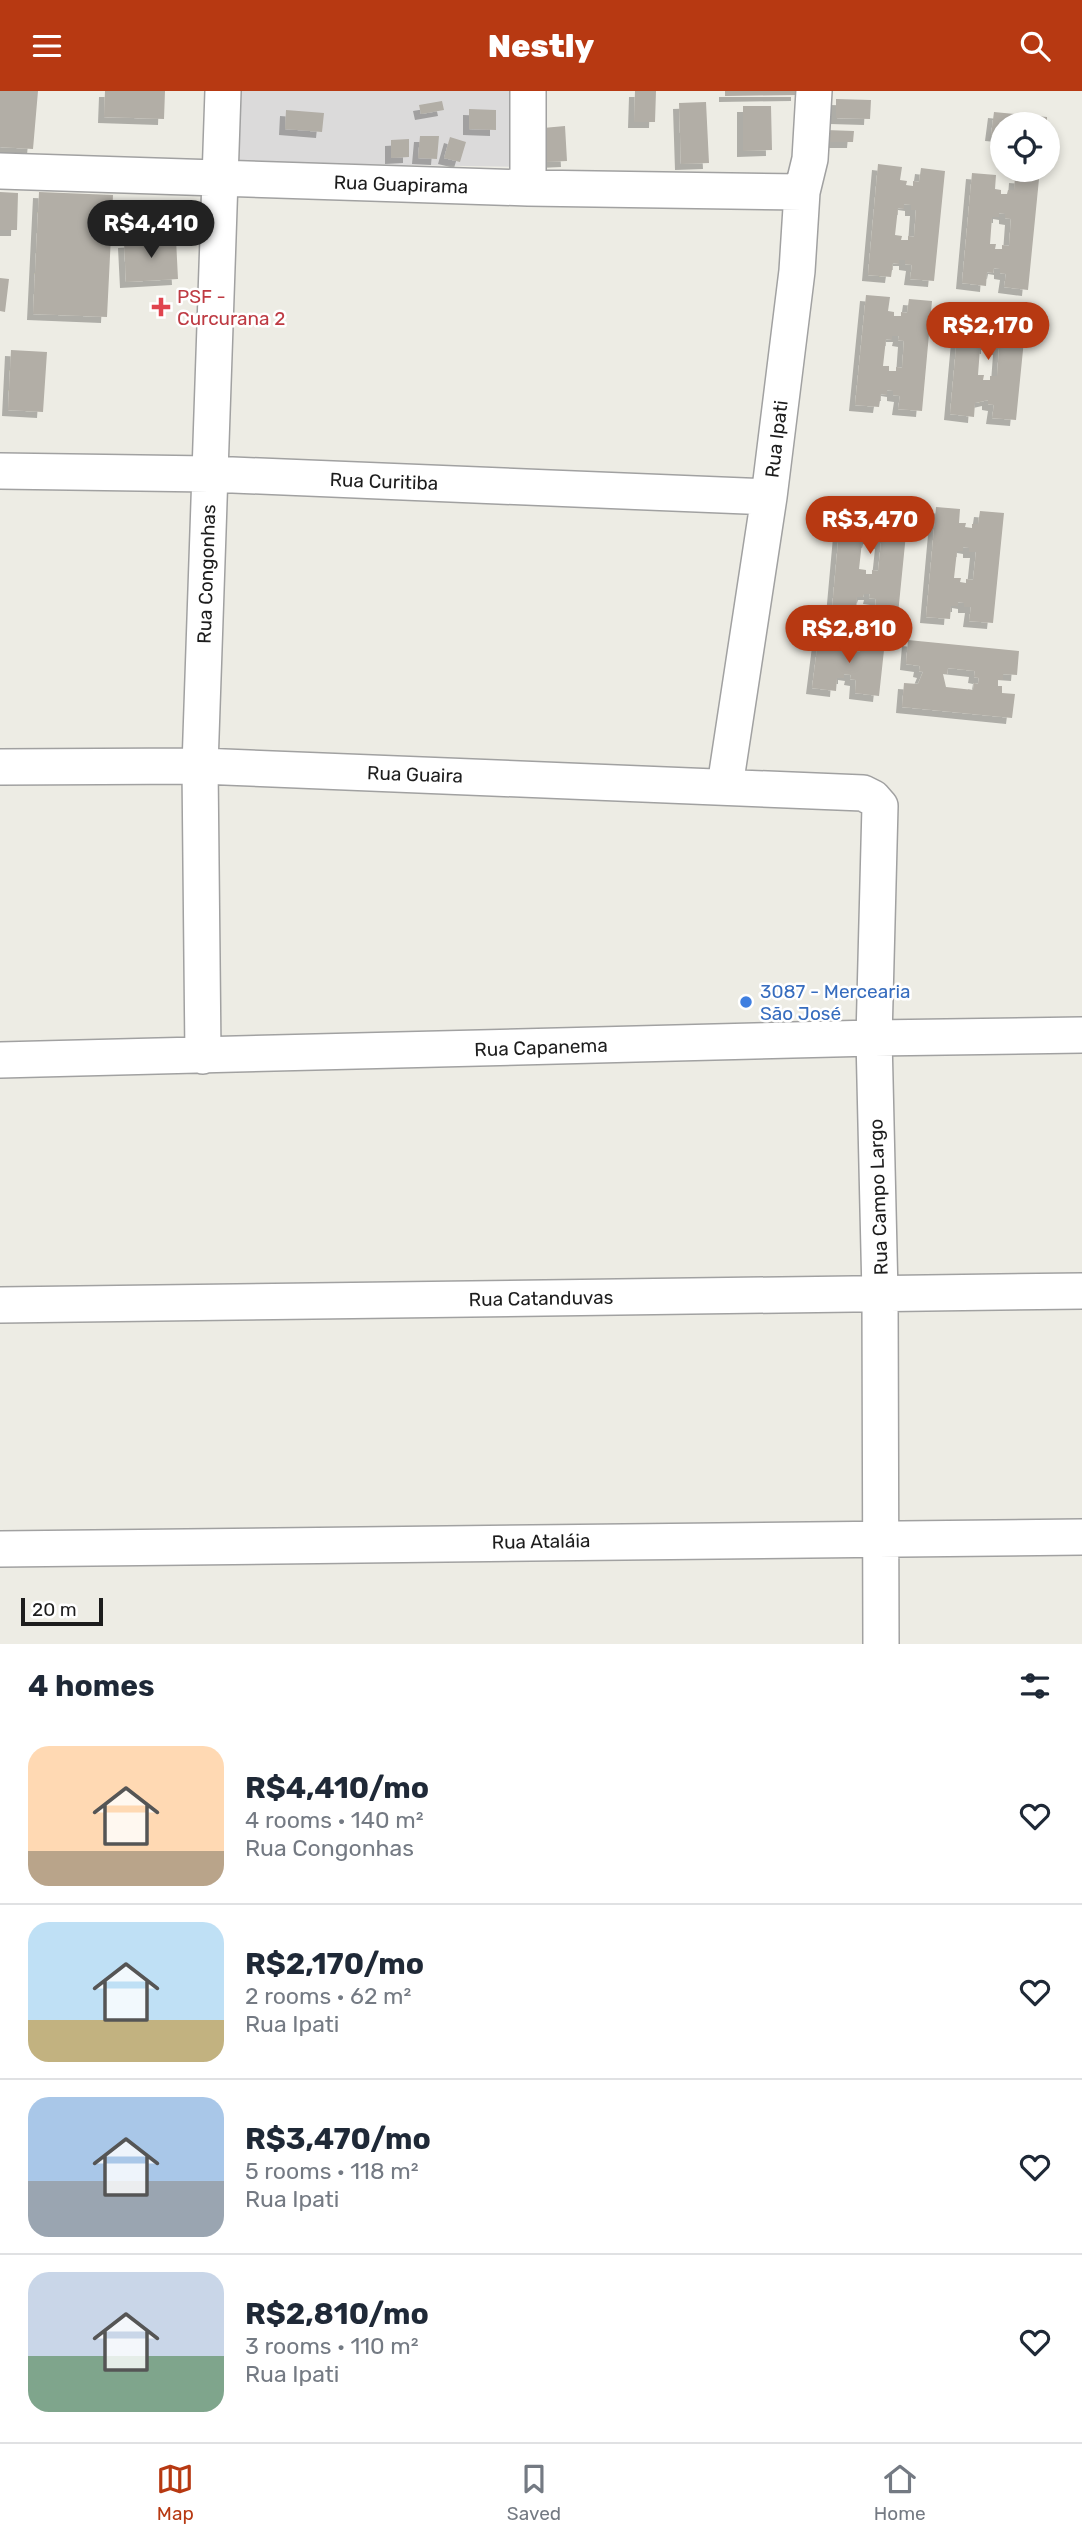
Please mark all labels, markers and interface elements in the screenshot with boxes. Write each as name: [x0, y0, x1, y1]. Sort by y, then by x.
icon: menu: [28, 27, 66, 65]
text: Nestly: [488, 27, 594, 65]
icon: search: [1016, 27, 1054, 65]
map controls: [990, 112, 1060, 182]
button: locate: [990, 112, 1060, 182]
street label: Rua Guapirama: [333, 171, 469, 198]
pin: R$4,410: [86, 201, 216, 260]
text: R$4,410: [103, 209, 199, 237]
place label: PSF - Curcurana 2: [177, 285, 285, 330]
marker: PSF - Curcurana 2: [151, 297, 171, 317]
pin: R$2,170: [923, 303, 1053, 362]
text: R$2,170: [942, 311, 1034, 339]
street label: Rua Ipati: [760, 399, 793, 479]
street label: Rua Curitiba: [329, 468, 439, 495]
pin: R$3,470: [805, 497, 935, 556]
street label: Rua Congonhas: [193, 504, 220, 644]
text: R$3,470: [822, 505, 918, 533]
pin: R$2,810: [784, 605, 914, 665]
text: R$2,810: [801, 614, 897, 642]
street label: Rua Guaira: [367, 761, 463, 788]
place label: 3087 - Mercearia São José: [760, 980, 911, 1025]
marker: 3087 - Mercearia São José: [738, 994, 754, 1010]
street label: Rua Capanema: [474, 1034, 608, 1061]
street label: Rua Campo Largo: [864, 1118, 893, 1276]
street label: Rua Catanduvas: [469, 1286, 613, 1311]
street label: Rua Ataláia: [491, 1529, 591, 1554]
scale bar: [21, 1595, 103, 1627]
text: 20 m: [32, 1598, 77, 1621]
icon: filters: [1016, 1667, 1054, 1705]
text: 4 homes: [28, 1668, 155, 1704]
text: R$4,410/mo: [245, 1770, 429, 1806]
icon: home: [84, 1774, 168, 1858]
icon: heart: [1016, 1797, 1054, 1835]
text: 4 rooms · 140 m²: [245, 1806, 424, 1834]
text: Rua Congonhas: [245, 1834, 414, 1862]
text: R$2,170/mo: [245, 1946, 424, 1982]
icon: home: [84, 1950, 168, 2034]
icon: heart: [1016, 1973, 1054, 2011]
text: 2 rooms · 62 m²: [245, 1982, 411, 2010]
text: Rua Ipati: [245, 2010, 339, 2038]
text: R$3,470/mo: [245, 2121, 431, 2157]
icon: home: [84, 2125, 168, 2209]
icon: heart: [1016, 2148, 1054, 2186]
text: 5 rooms · 118 m²: [245, 2157, 419, 2185]
text: Rua Ipati: [245, 2185, 339, 2213]
text: R$2,810/mo: [245, 2296, 429, 2332]
icon: home: [84, 2300, 168, 2384]
icon: heart: [1016, 2323, 1054, 2361]
text: 3 rooms · 110 m²: [245, 2332, 419, 2360]
text: Rua Ipati: [245, 2360, 339, 2388]
tab: Map: [156, 2460, 194, 2525]
tab: Saved: [507, 2460, 561, 2525]
tab: Home: [874, 2460, 926, 2525]

